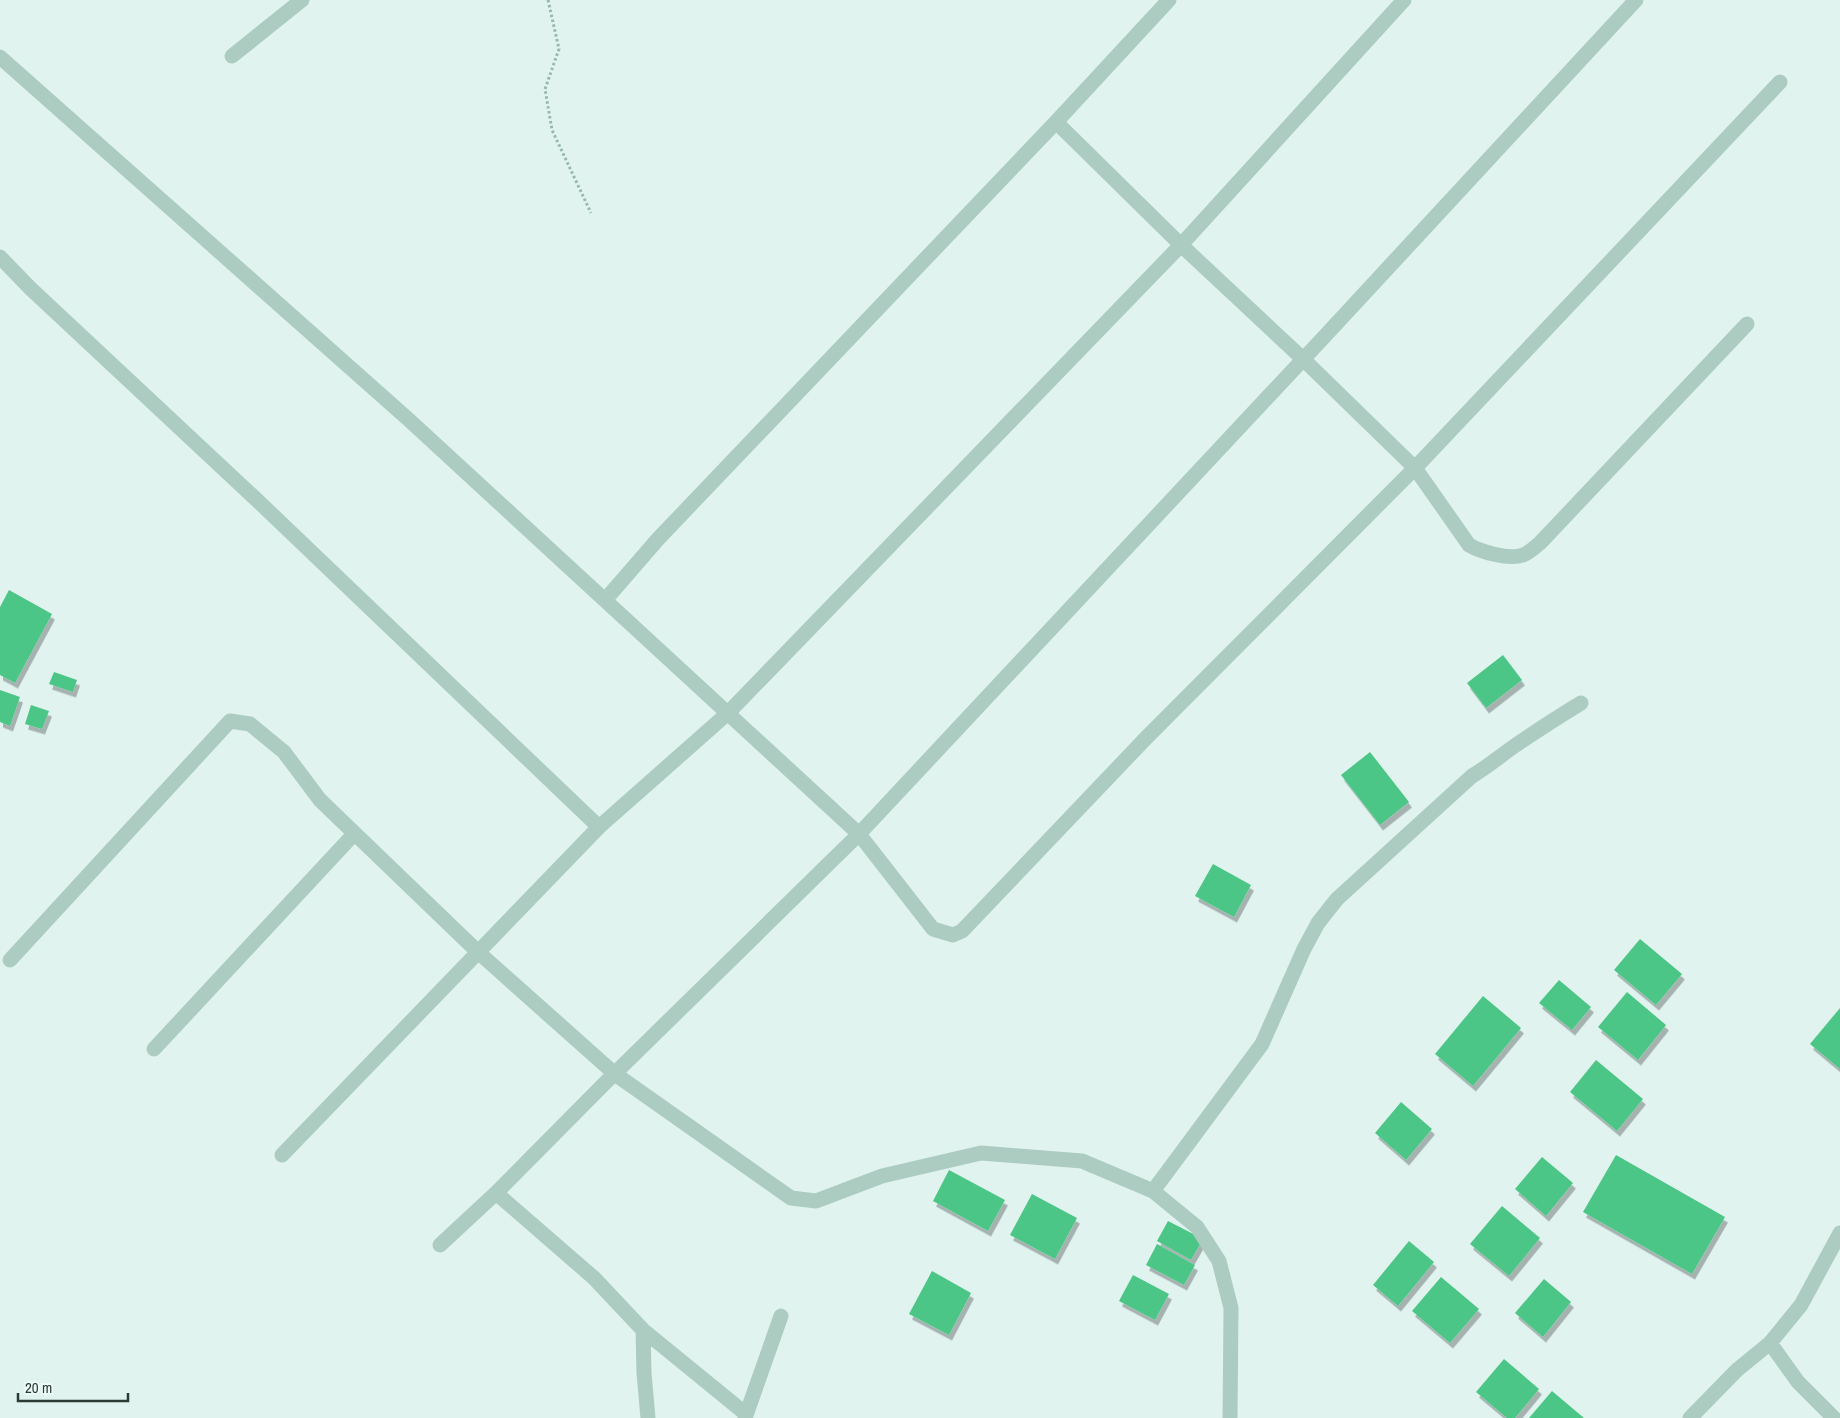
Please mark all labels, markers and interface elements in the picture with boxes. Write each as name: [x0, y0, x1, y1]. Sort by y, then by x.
scale bar: [18, 1370, 128, 1402]
text: 20 m: [25, 1377, 52, 1398]

